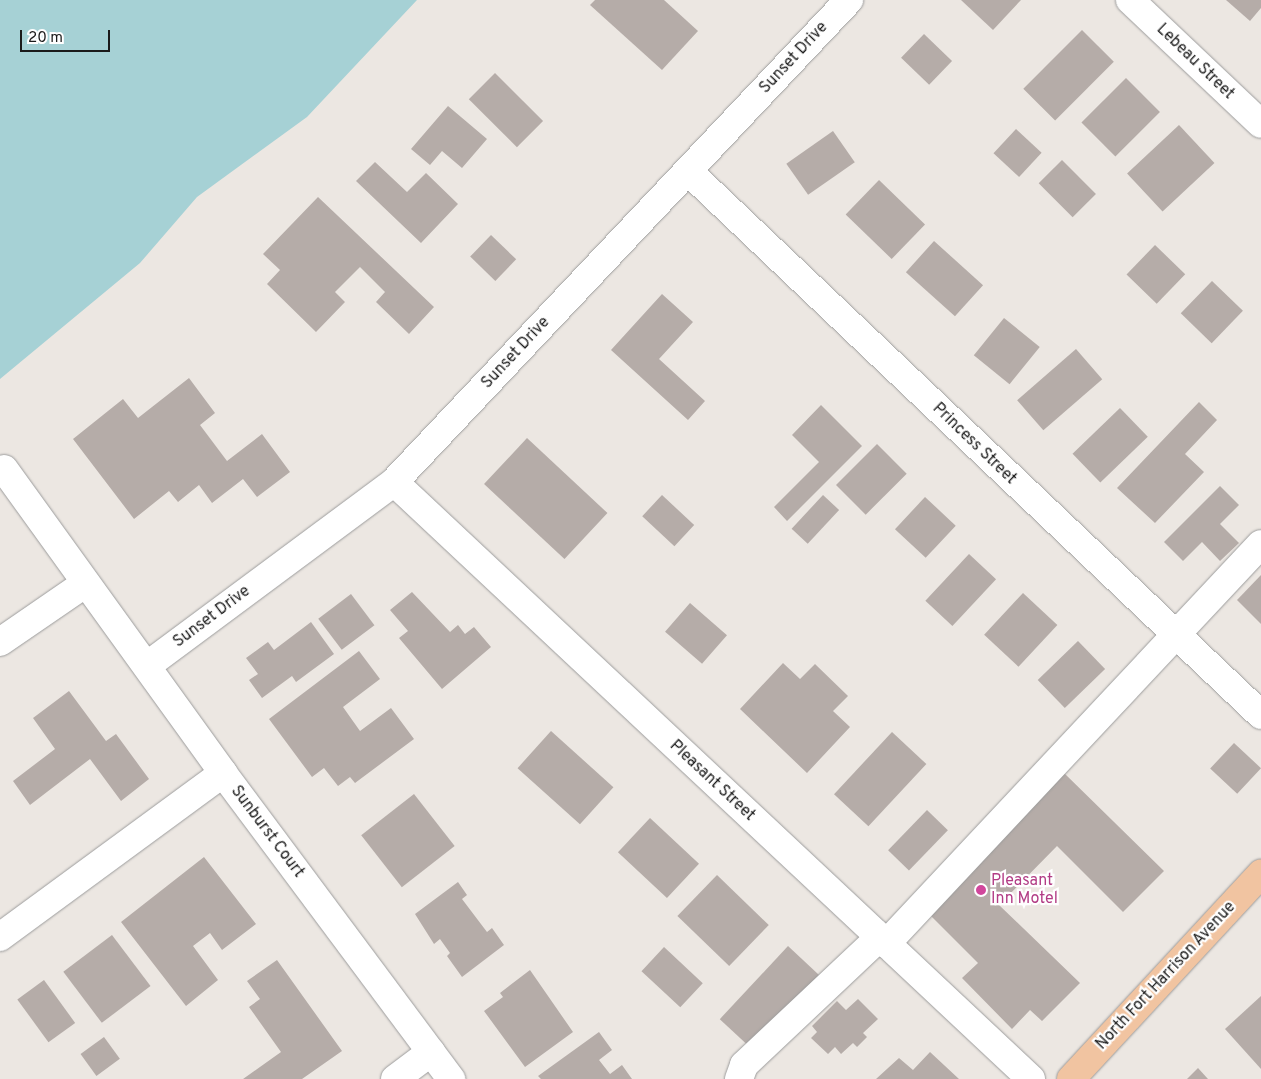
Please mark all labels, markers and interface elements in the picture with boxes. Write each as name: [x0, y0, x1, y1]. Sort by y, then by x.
street label: Sunset Drive: [756, 18, 832, 98]
scale bar: [22, 20, 112, 52]
street label: Lebeau Street: [1152, 20, 1238, 104]
text: 20 m: [28, 29, 63, 48]
street label: Sunset Drive: [478, 313, 554, 393]
street label: Princess Street: [928, 399, 1020, 489]
street label: Sunset Drive: [170, 582, 254, 652]
street label: Pleasant Street: [665, 737, 759, 825]
street label: Sunburst Court: [226, 782, 308, 882]
place label: Pleasant Inn Motel: [991, 871, 1058, 909]
marker: Pleasant Inn Motel: [975, 884, 987, 896]
street label: North Fort Harrison Avenue: [1092, 898, 1240, 1054]

